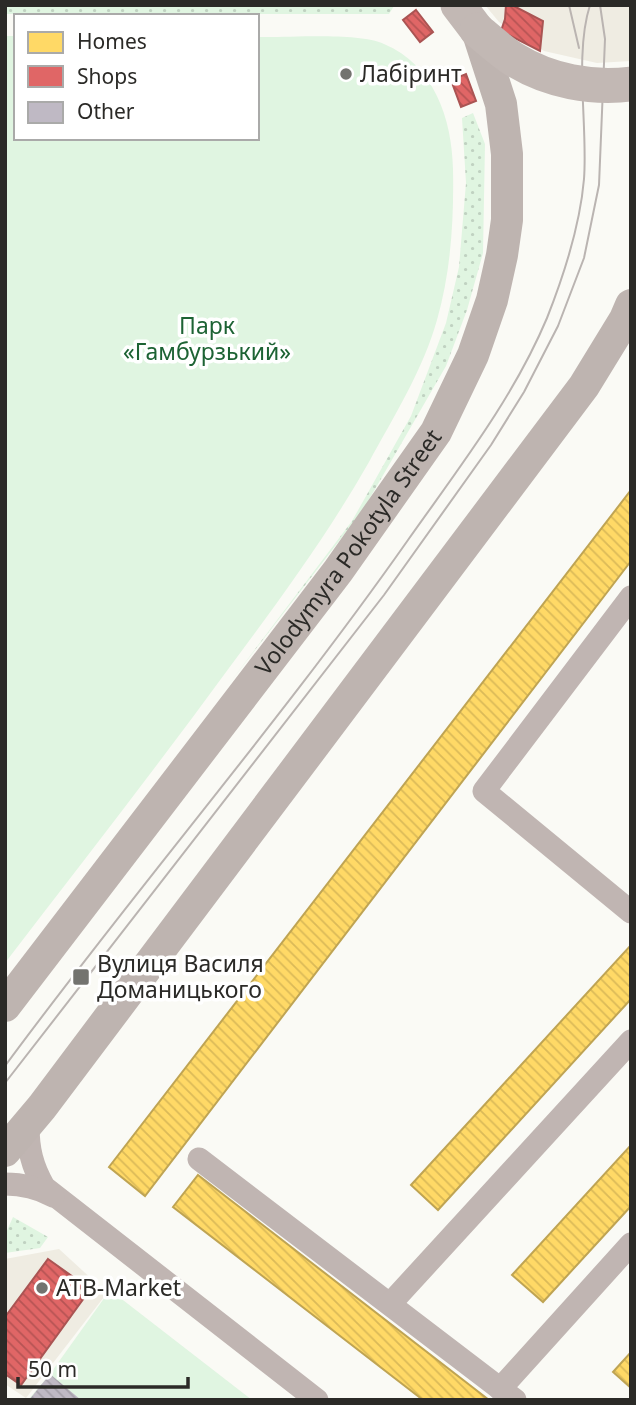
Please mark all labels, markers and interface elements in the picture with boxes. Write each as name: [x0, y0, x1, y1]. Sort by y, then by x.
legend: [14, 14, 259, 140]
text: Homes: [77, 27, 147, 55]
place label: Лабіринт: [360, 57, 462, 89]
text: Shops: [77, 62, 137, 90]
marker: Лабіринт: [338, 66, 354, 82]
text: Other: [77, 97, 135, 125]
park label: Парк «Гамбурзький»: [123, 309, 291, 367]
street label: Volodymyra Pokotyla Street: [247, 422, 448, 681]
place label: Вулиця Василя Доманицького: [97, 947, 264, 1005]
marker: Вулиця Василя Доманицького: [71, 967, 91, 987]
place label: ATB-Market: [56, 1271, 181, 1303]
marker: ATB-Market: [34, 1280, 50, 1296]
scale bar: [18, 1346, 187, 1390]
text: 50 m: [28, 1355, 77, 1383]

